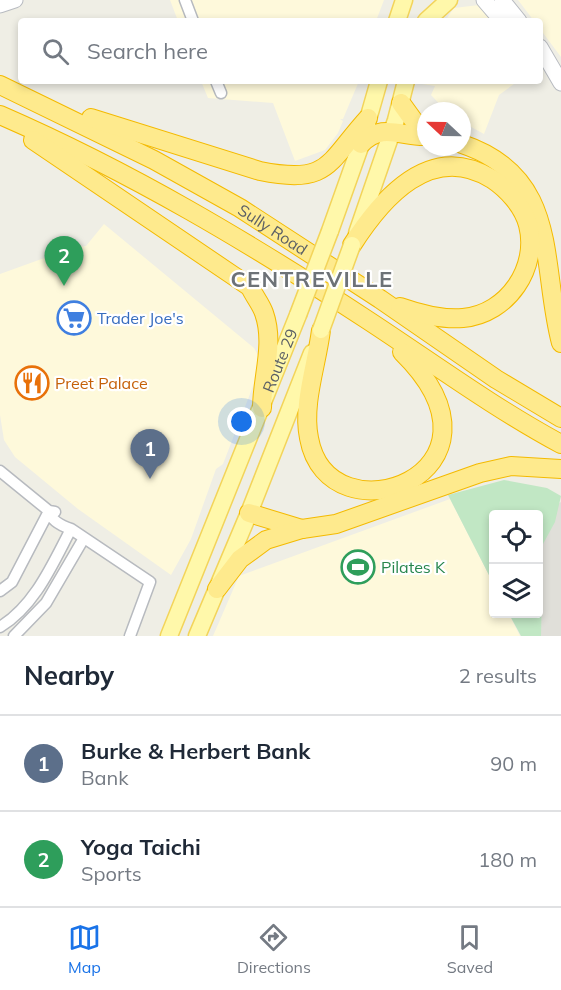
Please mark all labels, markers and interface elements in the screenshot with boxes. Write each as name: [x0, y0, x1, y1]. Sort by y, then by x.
search box: [18, 18, 543, 84]
icon: search: [39, 35, 72, 68]
text: Search here: [87, 37, 208, 65]
north arrow: [417, 102, 471, 156]
street label: Sully Road: [234, 200, 311, 259]
pin: 2: [44, 236, 84, 286]
district label: CENTREVILLE: [230, 265, 394, 293]
supermarket icon: Trader Joe's: [56, 300, 92, 336]
place label: Trader Joe's: [97, 308, 184, 328]
street label: Route 29: [258, 326, 302, 395]
restaurant icon: Preet Palace: [14, 365, 50, 401]
place label: Preet Palace: [55, 373, 148, 393]
your location: [227, 407, 256, 436]
pin: 1: [130, 430, 170, 479]
map controls: [489, 510, 543, 618]
button: locate: [489, 510, 543, 564]
sports icon: Pilates K: [340, 549, 376, 585]
place label: Pilates K: [381, 557, 446, 577]
button: layers: [489, 564, 543, 618]
text: Nearby: [24, 659, 114, 692]
text: 2 results: [459, 663, 537, 688]
text: Burke & Herbert Bank: [81, 737, 310, 765]
text: 1: [38, 751, 50, 776]
text: 90 m: [490, 751, 537, 776]
text: Bank: [81, 765, 129, 790]
text: Yoga Taichi: [81, 833, 201, 861]
text: 2: [38, 847, 50, 872]
text: 180 m: [478, 847, 537, 872]
text: Sports: [81, 861, 142, 886]
tab: Map: [68, 921, 101, 977]
tab: Directions: [237, 921, 311, 977]
tab: Saved: [447, 921, 493, 977]

